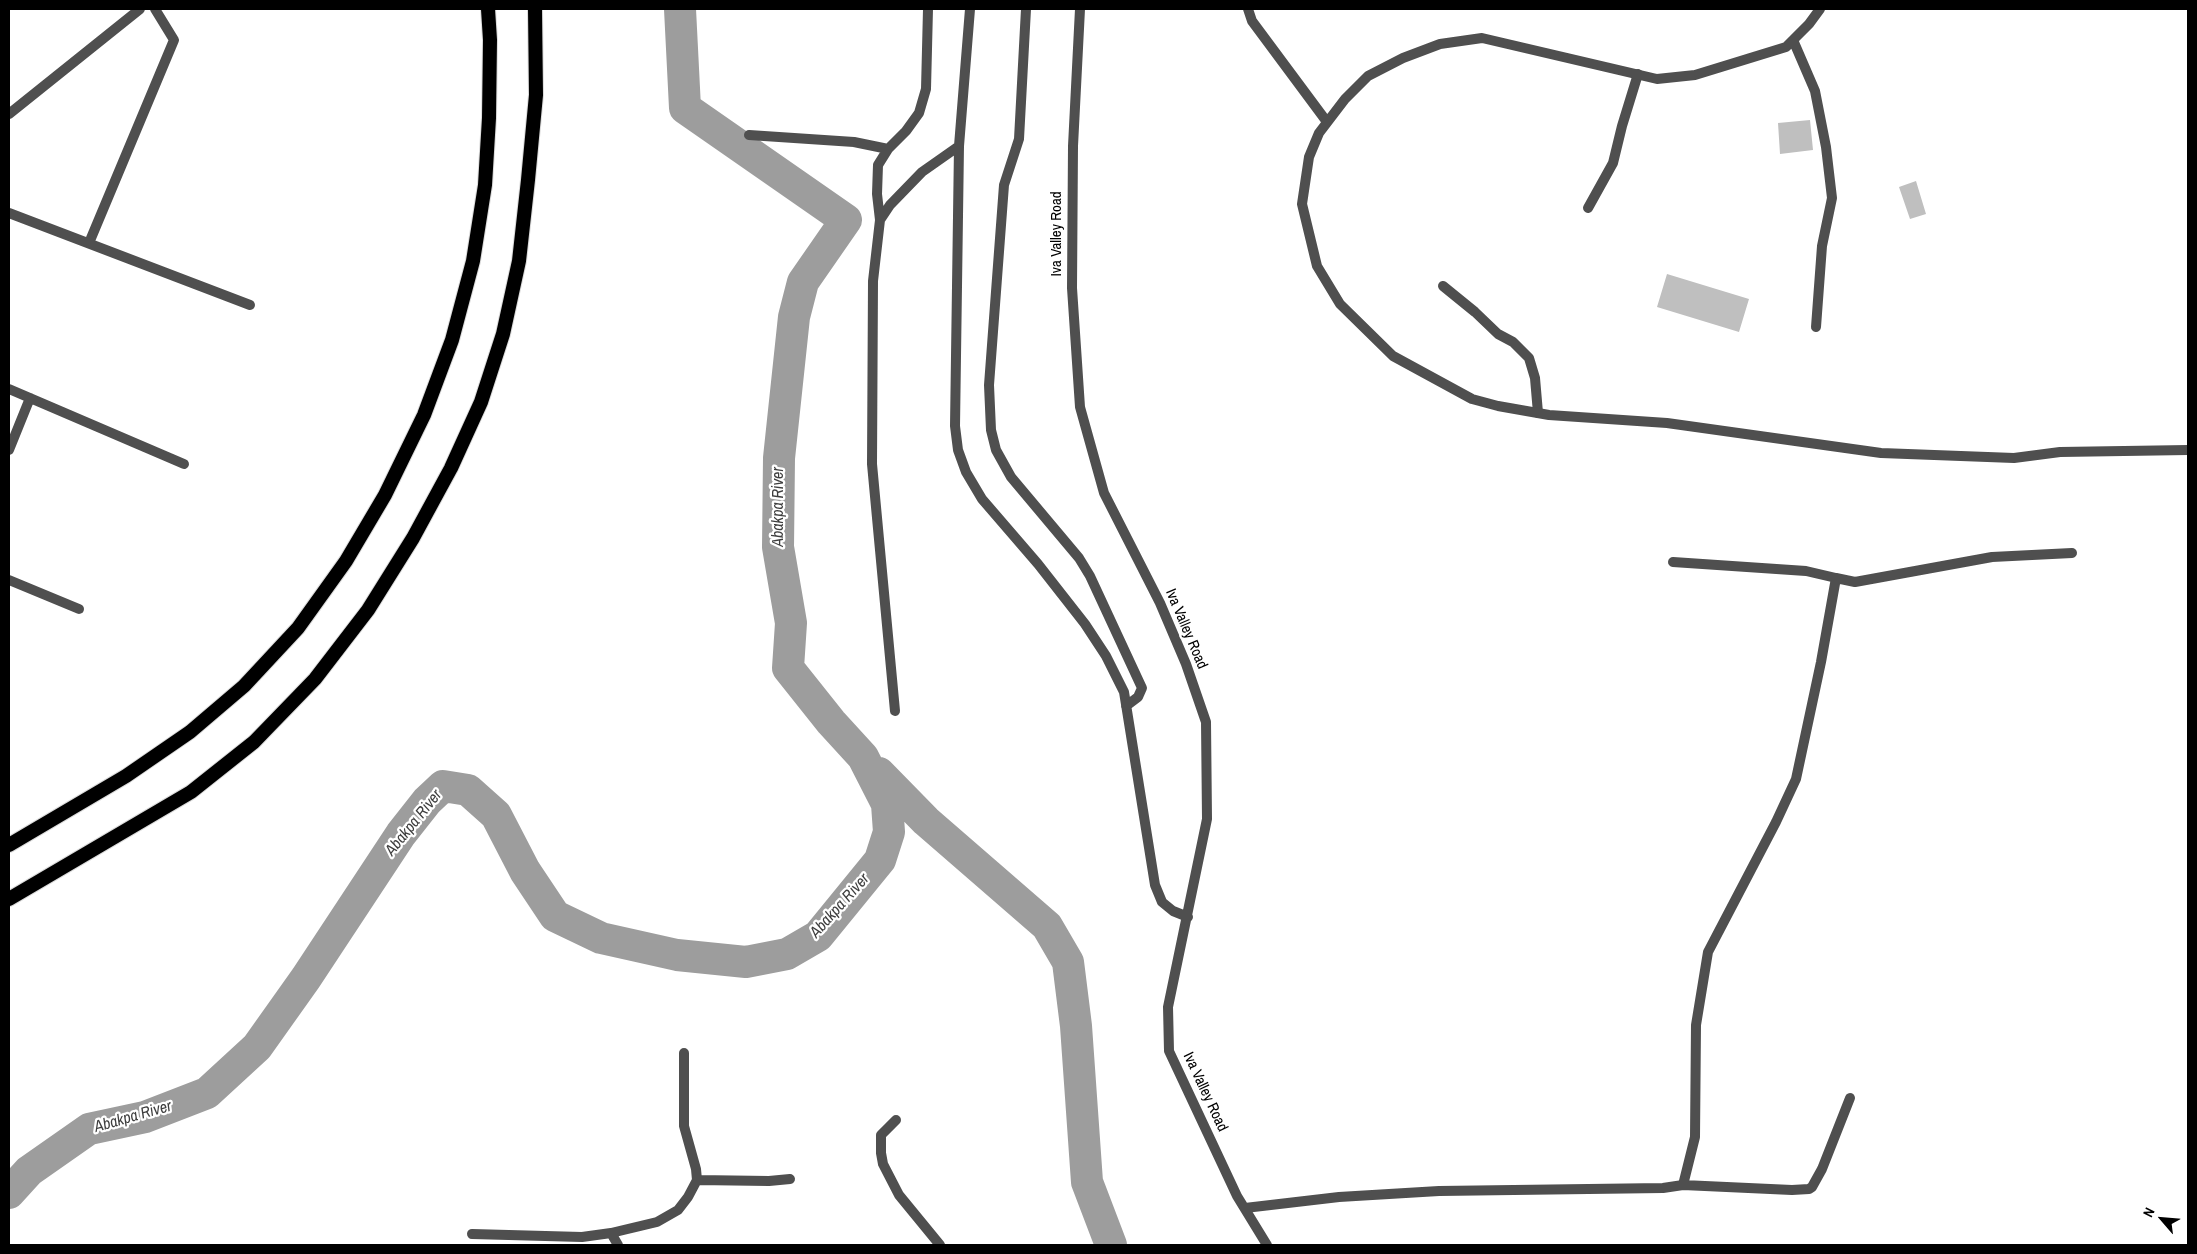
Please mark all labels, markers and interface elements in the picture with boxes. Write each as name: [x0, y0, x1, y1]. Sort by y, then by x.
street label: Iva Valley Road: [1048, 191, 1066, 277]
water label: Abakpa River: [769, 467, 789, 547]
street label: Iva Valley Road: [1161, 586, 1211, 672]
water label: Abakpa River: [382, 786, 446, 860]
water label: Abakpa River: [806, 870, 874, 942]
street label: Iva Valley Road: [1179, 1050, 1231, 1134]
water label: Abakpa River: [92, 1097, 174, 1137]
north arrow: [2137, 1194, 2187, 1244]
text: N: [2139, 1204, 2159, 1220]

